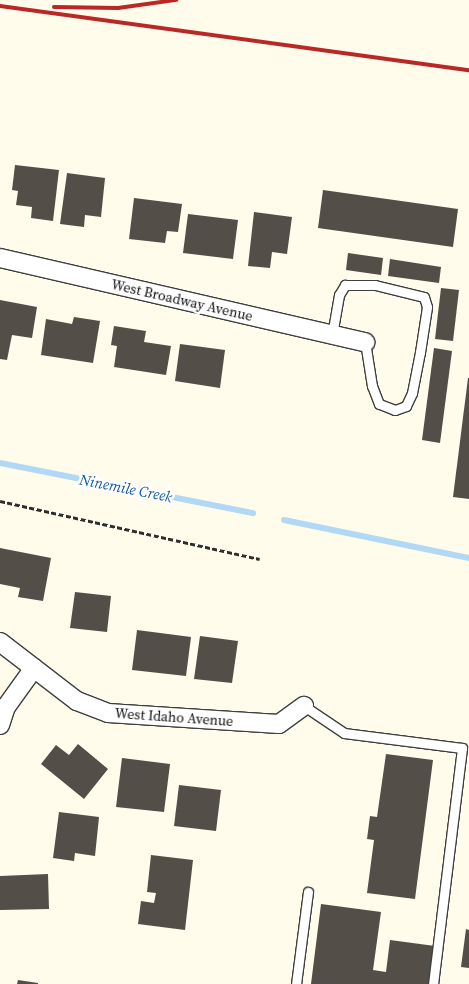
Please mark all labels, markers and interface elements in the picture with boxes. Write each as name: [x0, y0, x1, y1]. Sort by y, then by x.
street label: West Broadway Avenue: [110, 276, 254, 324]
water label: Ninemile Creek: [78, 470, 174, 506]
street label: West Idaho Avenue: [114, 704, 234, 730]

